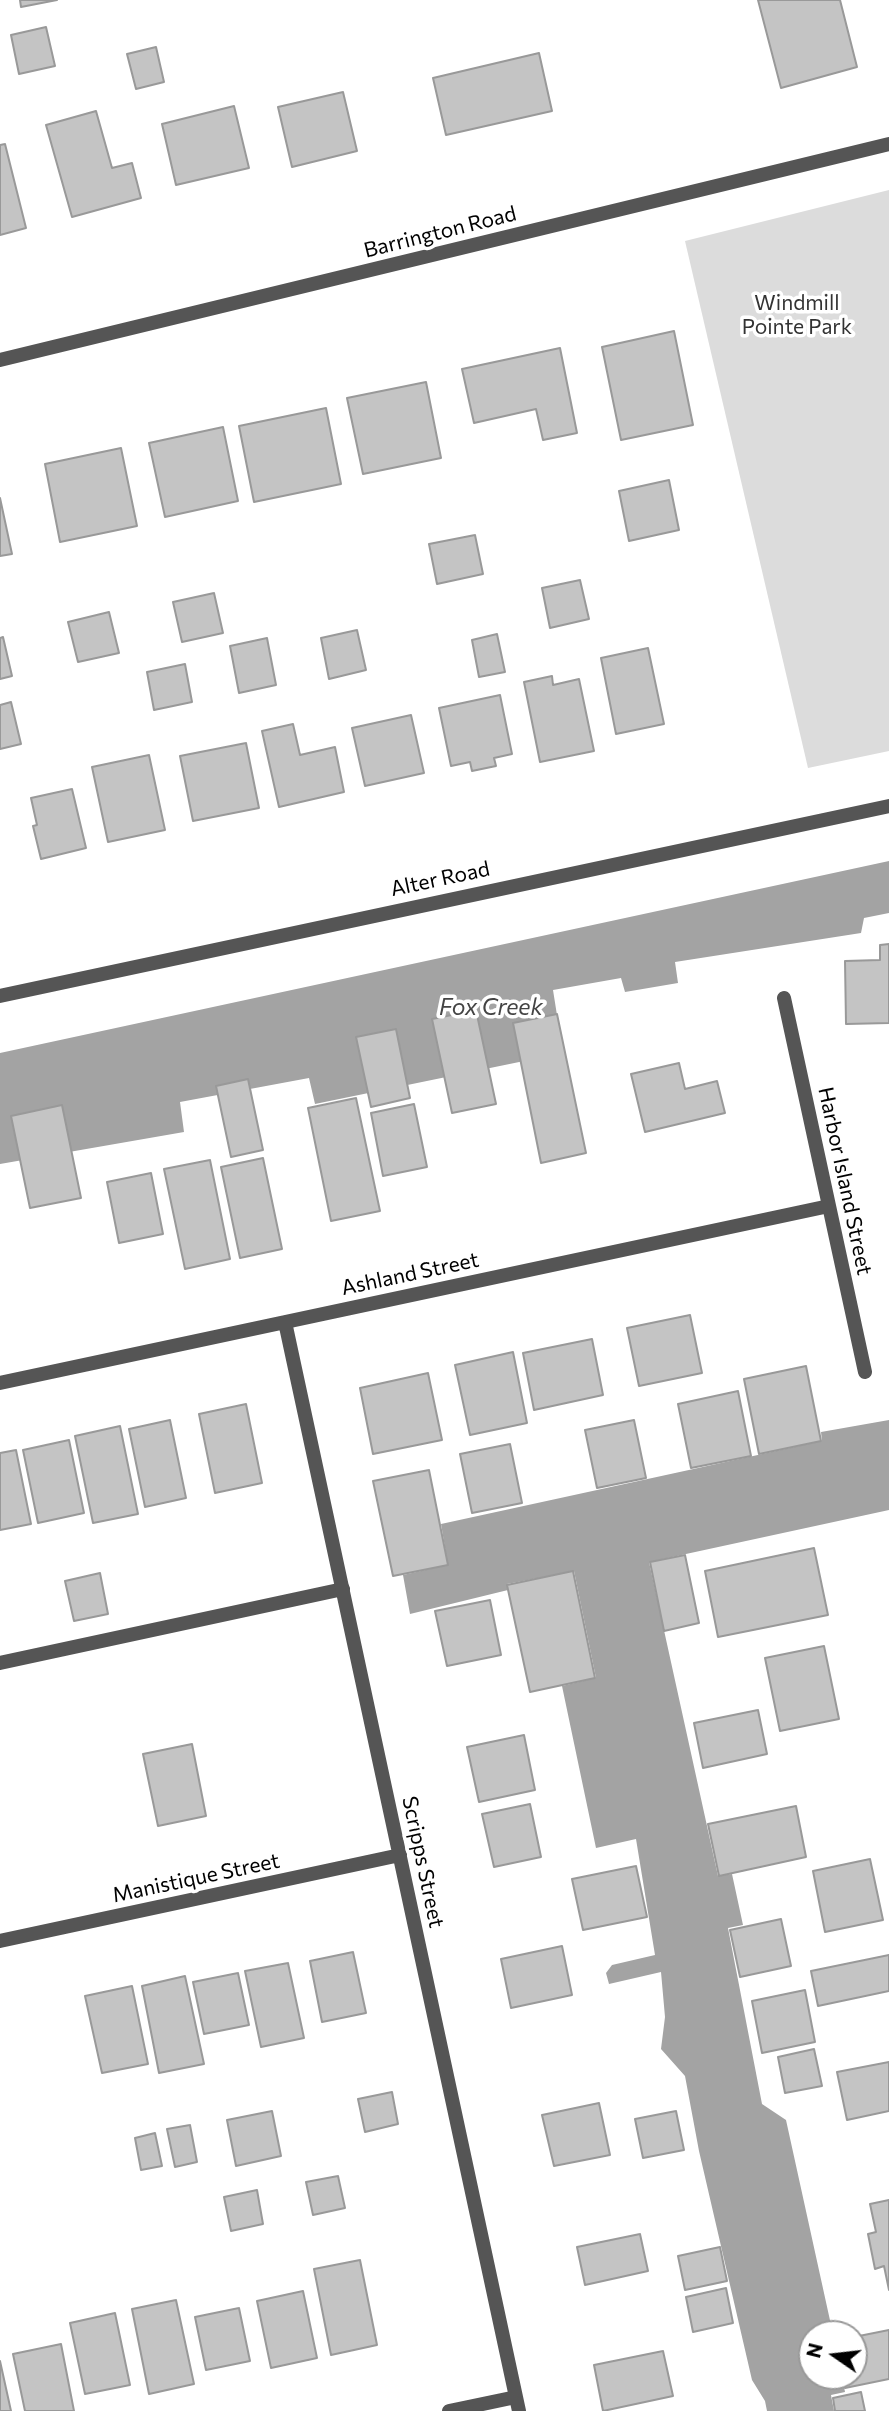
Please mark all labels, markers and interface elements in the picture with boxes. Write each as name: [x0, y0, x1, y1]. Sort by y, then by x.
street label: Barrington Road: [361, 201, 519, 263]
park label: Windmill Pointe Park: [742, 290, 852, 340]
street label: Alter Road: [388, 856, 492, 902]
water label: Fox Creek: [439, 993, 543, 1021]
street label: Harbor Island Street: [813, 1085, 877, 1277]
street label: Ashland Street: [339, 1247, 481, 1301]
street label: Scripps Street: [397, 1794, 449, 1930]
street label: Manistique Street: [110, 1848, 282, 1908]
north arrow: [798, 2320, 868, 2390]
text: N: [801, 2341, 827, 2360]

